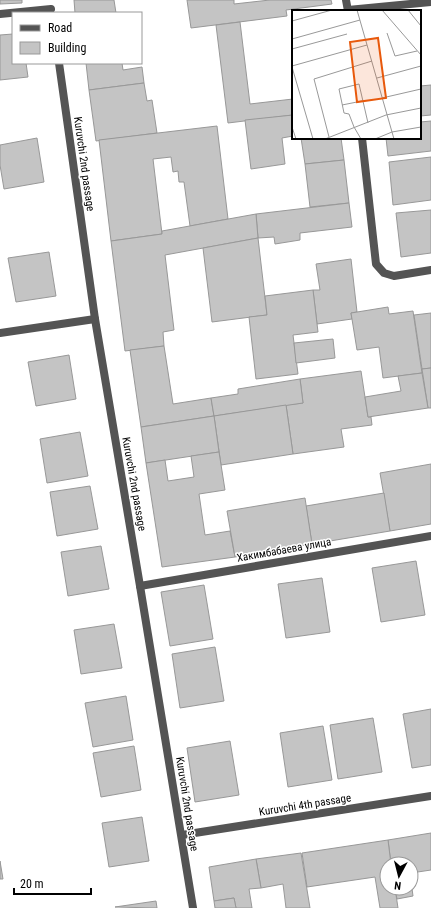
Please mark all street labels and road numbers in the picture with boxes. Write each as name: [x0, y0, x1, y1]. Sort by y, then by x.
street label: Kuruvchi 2nd passage: [71, 116, 97, 212]
street label: Kuruvchi 2nd passage: [119, 436, 149, 532]
street label: Хакимбабаева улица: [236, 535, 332, 565]
street label: Kuruvchi 2nd passage: [173, 756, 201, 852]
street label: Kuruvchi 4th passage: [258, 791, 352, 819]

